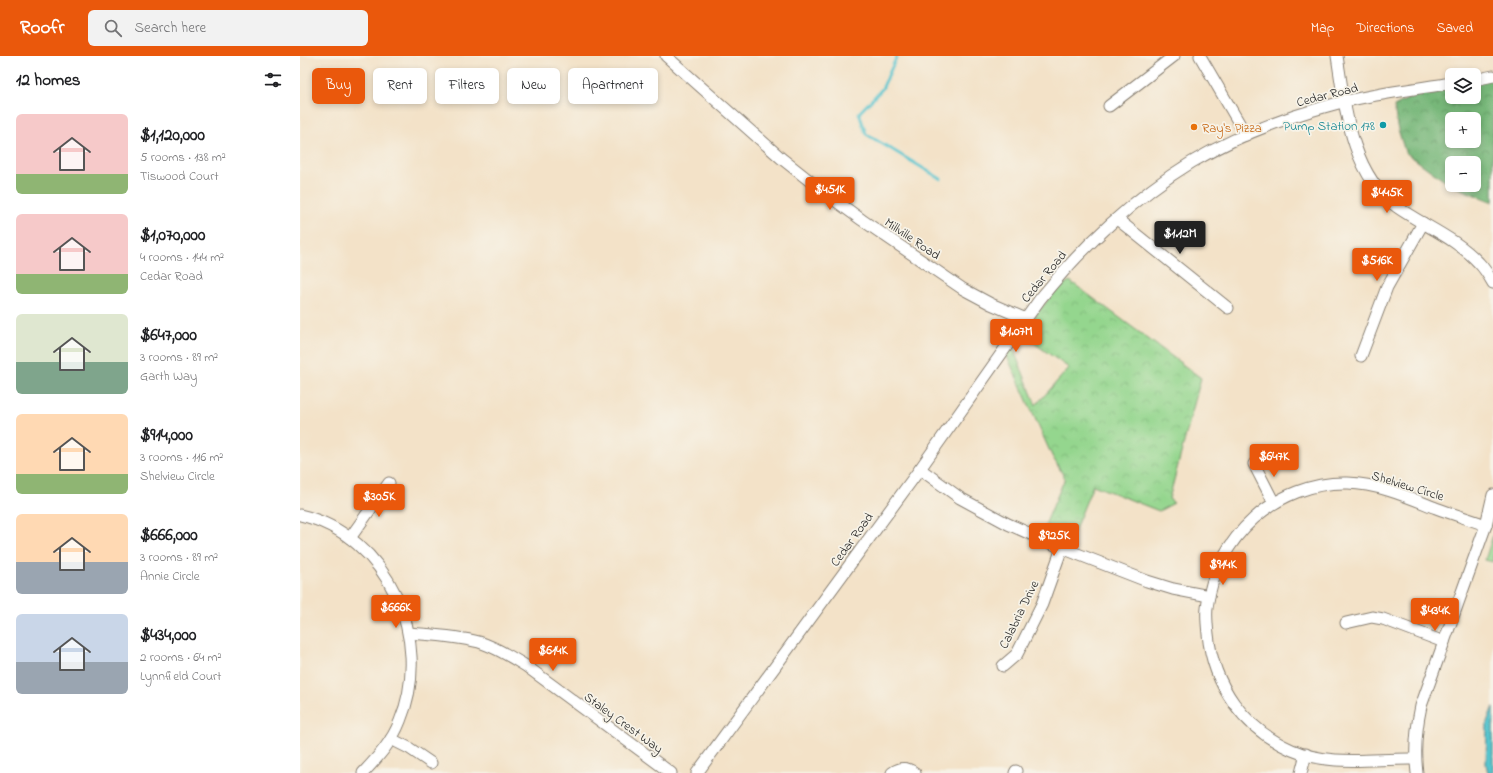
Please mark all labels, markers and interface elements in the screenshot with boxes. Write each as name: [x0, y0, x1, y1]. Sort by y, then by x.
search box: [88, 10, 368, 46]
text: Roofr: [20, 15, 64, 42]
icon: search: [102, 17, 124, 39]
text: Search here: [134, 17, 206, 39]
text: Map: [1311, 18, 1334, 39]
text: Directions: [1356, 18, 1414, 39]
text: Saved: [1436, 18, 1473, 39]
text: 12 homes: [16, 68, 80, 93]
chip: Buy: [312, 68, 365, 104]
chip: Rent: [373, 68, 427, 104]
chip: Filters: [435, 68, 499, 104]
chip: New: [507, 68, 560, 104]
chip: Apartment: [568, 68, 658, 104]
map controls: [1445, 68, 1481, 192]
button: layers: [1445, 68, 1481, 104]
icon: filters: [262, 69, 284, 91]
street label: Cedar Road: [1295, 78, 1361, 112]
button: +: [1445, 112, 1481, 148]
place label: Pump Station 178: [1283, 117, 1375, 136]
place label: Ray's Pizza: [1202, 119, 1262, 139]
marker: Pump Station 178: [1378, 120, 1388, 130]
marker: Ray's Pizza: [1189, 122, 1199, 132]
text: $1,120,000: [140, 123, 205, 148]
icon: home: [48, 130, 96, 178]
text: 5 rooms · 138 m²: [140, 148, 226, 167]
button: −: [1445, 156, 1481, 192]
text: Tiswood Court: [140, 167, 219, 186]
pin: $451K: [802, 177, 858, 211]
text: $451K: [814, 180, 846, 199]
pin: $445K: [1359, 180, 1415, 214]
text: $445K: [1371, 183, 1403, 202]
street label: Millville Road: [880, 214, 944, 265]
pin: $1.12M: [1147, 221, 1213, 255]
text: $1,070,000: [140, 223, 205, 248]
text: $1.12M: [1163, 224, 1197, 243]
icon: home: [48, 230, 96, 278]
street label: Cedar Road: [1017, 246, 1072, 307]
text: 4 rooms · 144 m²: [140, 248, 224, 267]
pin: $516K: [1349, 248, 1405, 282]
text: $516K: [1361, 251, 1393, 270]
text: Cedar Road: [140, 267, 203, 286]
pin: $1.07M: [983, 319, 1049, 353]
text: $1.07M: [999, 322, 1033, 341]
text: $647,000: [140, 323, 197, 348]
icon: home: [48, 330, 96, 378]
text: 3 rooms · 89 m²: [140, 348, 218, 367]
text: Garth Way: [140, 367, 197, 386]
text: $914,000: [140, 423, 193, 448]
icon: home: [48, 430, 96, 478]
pin: $647K: [1246, 444, 1302, 478]
text: $647K: [1259, 447, 1289, 466]
text: 3 rooms · 116 m²: [140, 448, 223, 467]
street label: Shelview Circle: [1369, 466, 1446, 507]
text: Shelview Circle: [140, 467, 215, 486]
pin: $305K: [351, 484, 407, 518]
text: $305K: [363, 487, 395, 506]
street label: Cedar Road: [826, 508, 879, 571]
text: $666,000: [140, 523, 198, 548]
pin: $925K: [1026, 523, 1082, 557]
text: $925K: [1038, 526, 1070, 545]
icon: home: [48, 530, 96, 578]
text: 3 rooms · 89 m²: [140, 548, 218, 567]
pin: $914K: [1195, 552, 1251, 586]
text: $914K: [1209, 555, 1237, 574]
text: Annie Circle: [140, 567, 200, 586]
street label: Calabria Drive: [995, 577, 1044, 652]
pin: $666K: [368, 595, 424, 629]
text: $666K: [380, 598, 412, 617]
pin: $434K: [1407, 598, 1463, 632]
text: $434K: [1420, 601, 1450, 620]
text: $434,000: [140, 623, 196, 648]
icon: home: [48, 630, 96, 678]
pin: $614K: [525, 638, 581, 672]
text: $614K: [538, 641, 568, 660]
text: 2 rooms · 64 m²: [140, 648, 222, 667]
text: Lynnfield Court: [140, 667, 221, 686]
street label: Staley Crest Way: [579, 688, 667, 759]

